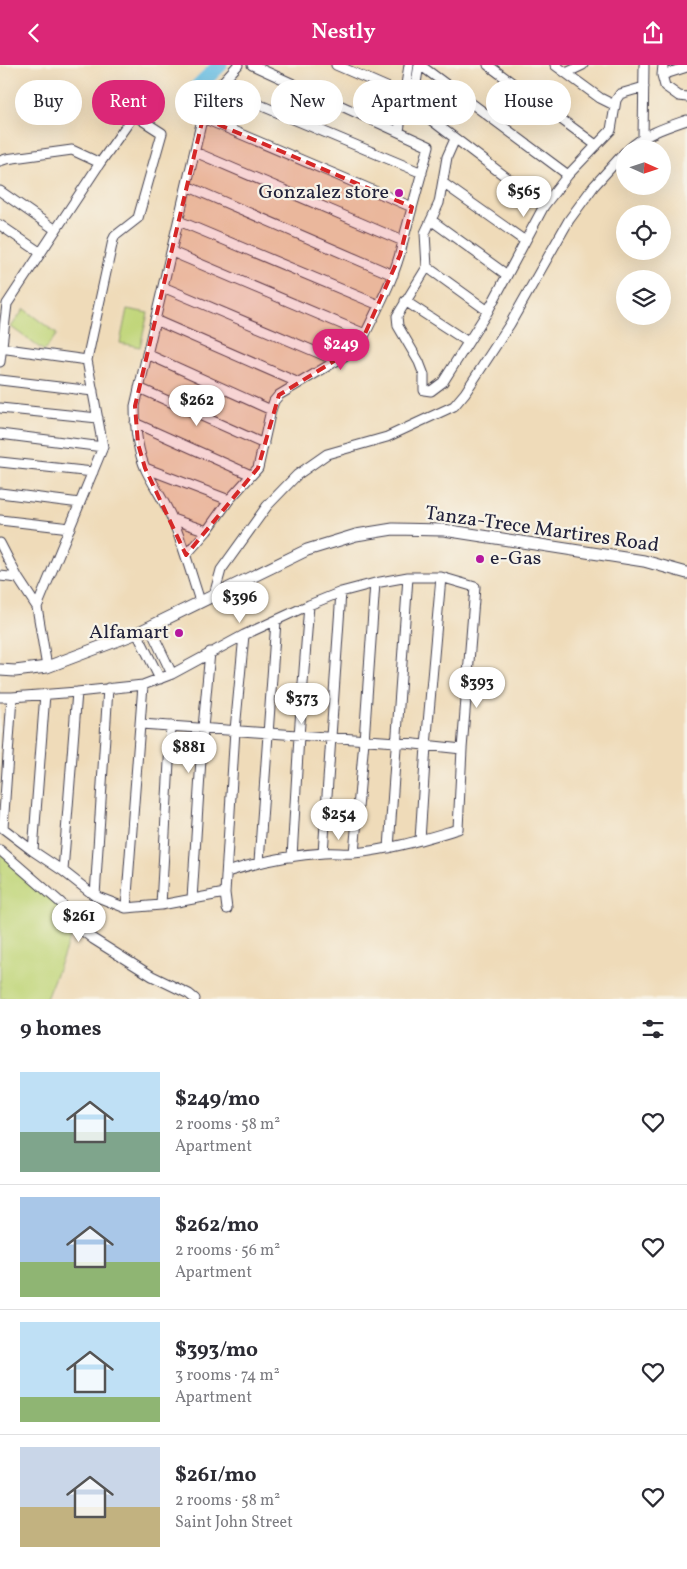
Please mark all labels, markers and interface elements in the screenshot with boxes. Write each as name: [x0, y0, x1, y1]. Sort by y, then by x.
text: Nestly: [311, 17, 376, 48]
icon: back: [20, 19, 48, 47]
icon: share: [639, 19, 667, 47]
chip: Buy: [15, 80, 82, 125]
chip: Rent: [92, 80, 165, 125]
chip: Filters: [175, 80, 261, 125]
chip: New: [271, 80, 343, 125]
chip: Apartment: [353, 80, 476, 125]
chip: House: [486, 80, 571, 125]
north arrow: [616, 140, 671, 195]
map controls: [616, 140, 671, 325]
pin: $565: [494, 175, 554, 218]
place label: Gonzalez store: [258, 179, 389, 207]
text: $565: [507, 181, 541, 203]
marker: Gonzalez store: [393, 187, 405, 199]
button: locate: [616, 205, 671, 260]
button: layers: [616, 270, 671, 325]
pin: $249: [311, 329, 371, 371]
text: $249: [323, 334, 359, 356]
pin: $262: [167, 385, 227, 427]
text: $262: [180, 390, 214, 412]
street label: Tanza-Trece Martires Road: [423, 500, 661, 560]
place label: e-Gas: [490, 545, 541, 573]
marker: e-Gas: [474, 553, 486, 565]
pin: $396: [210, 581, 270, 624]
text: $396: [223, 587, 257, 609]
place label: Alfamart: [89, 619, 169, 647]
marker: Alfamart: [173, 627, 185, 639]
pin: $393: [447, 667, 507, 709]
text: $393: [460, 672, 494, 694]
pin: $373: [272, 683, 332, 725]
text: $373: [286, 688, 318, 710]
pin: $881: [159, 731, 219, 774]
text: $881: [173, 737, 205, 759]
pin: $254: [309, 799, 369, 841]
text: $254: [322, 804, 356, 826]
pin: $261: [49, 901, 109, 943]
text: $261: [63, 906, 95, 928]
text: 9 homes: [20, 1015, 101, 1044]
icon: filters: [639, 1015, 667, 1043]
text: $249/mo: [175, 1085, 260, 1114]
icon: home: [60, 1092, 120, 1152]
icon: heart: [639, 1108, 667, 1136]
text: 2 rooms · 58 m²: [175, 1114, 280, 1136]
text: Apartment: [175, 1136, 252, 1158]
text: $262/mo: [175, 1211, 259, 1240]
icon: home: [60, 1217, 120, 1277]
icon: heart: [639, 1233, 667, 1261]
text: 2 rooms · 56 m²: [175, 1240, 280, 1262]
text: Apartment: [175, 1262, 252, 1284]
text: $393/mo: [175, 1336, 258, 1365]
icon: home: [60, 1342, 120, 1402]
icon: heart: [639, 1358, 667, 1386]
text: 3 rooms · 74 m²: [175, 1365, 280, 1387]
text: Apartment: [175, 1387, 252, 1409]
text: $261/mo: [175, 1461, 256, 1490]
icon: home: [60, 1467, 120, 1527]
icon: heart: [639, 1483, 667, 1511]
text: 2 rooms · 58 m²: [175, 1490, 280, 1512]
text: Saint John Street: [175, 1512, 293, 1534]

